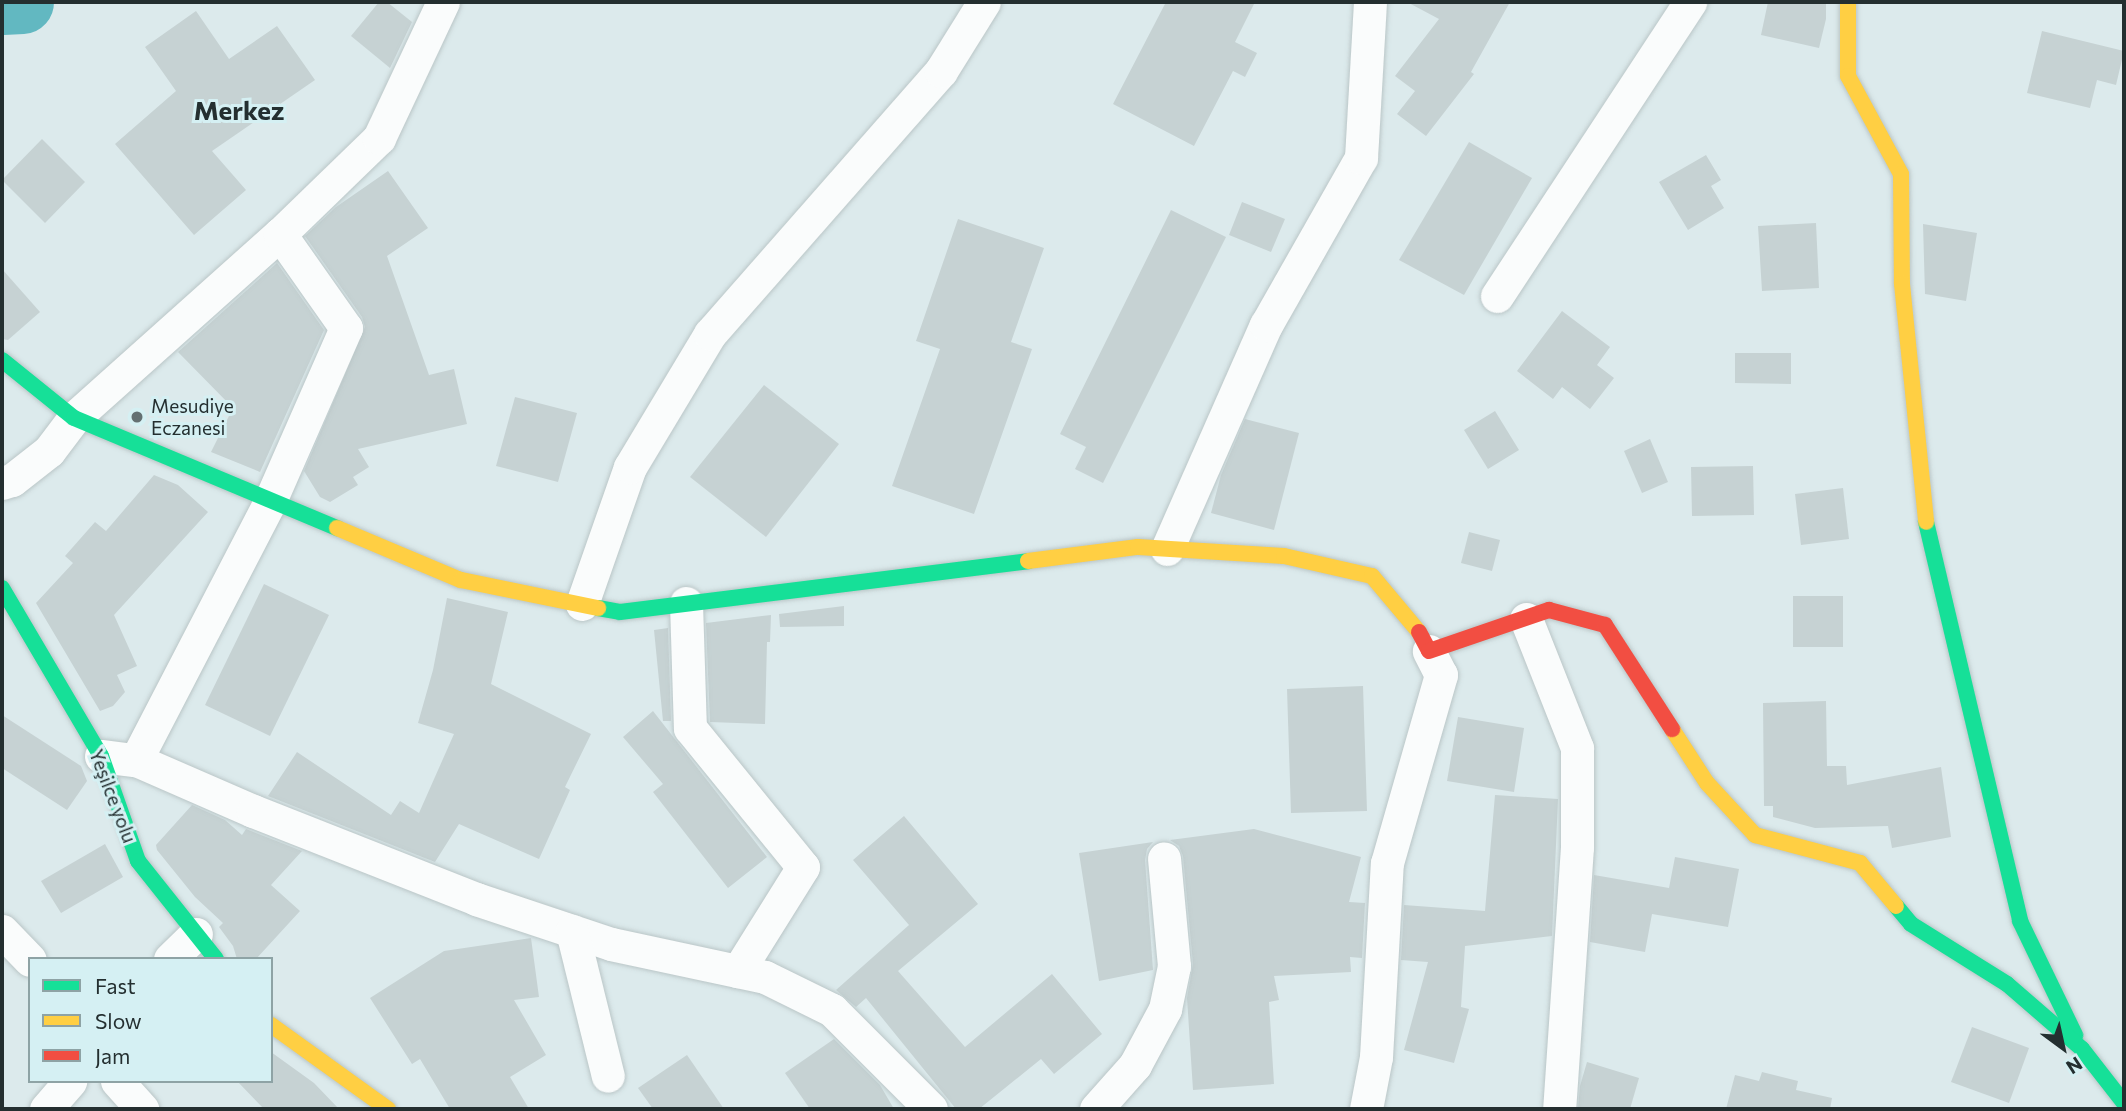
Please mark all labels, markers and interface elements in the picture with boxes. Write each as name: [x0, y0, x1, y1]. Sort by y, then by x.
district label: Merkez: [194, 94, 284, 126]
place label: Mesudiye Eczanesi: [151, 395, 234, 439]
marker: Mesudiye Eczanesi: [129, 409, 145, 425]
street label: Yeşilce yolu: [85, 746, 141, 846]
legend: [28, 957, 273, 1083]
text: Fast: [95, 973, 136, 998]
text: Slow: [95, 1008, 142, 1033]
north arrow: [2028, 1013, 2098, 1083]
text: Jam: [95, 1043, 130, 1068]
text: N: [2062, 1052, 2087, 1080]

